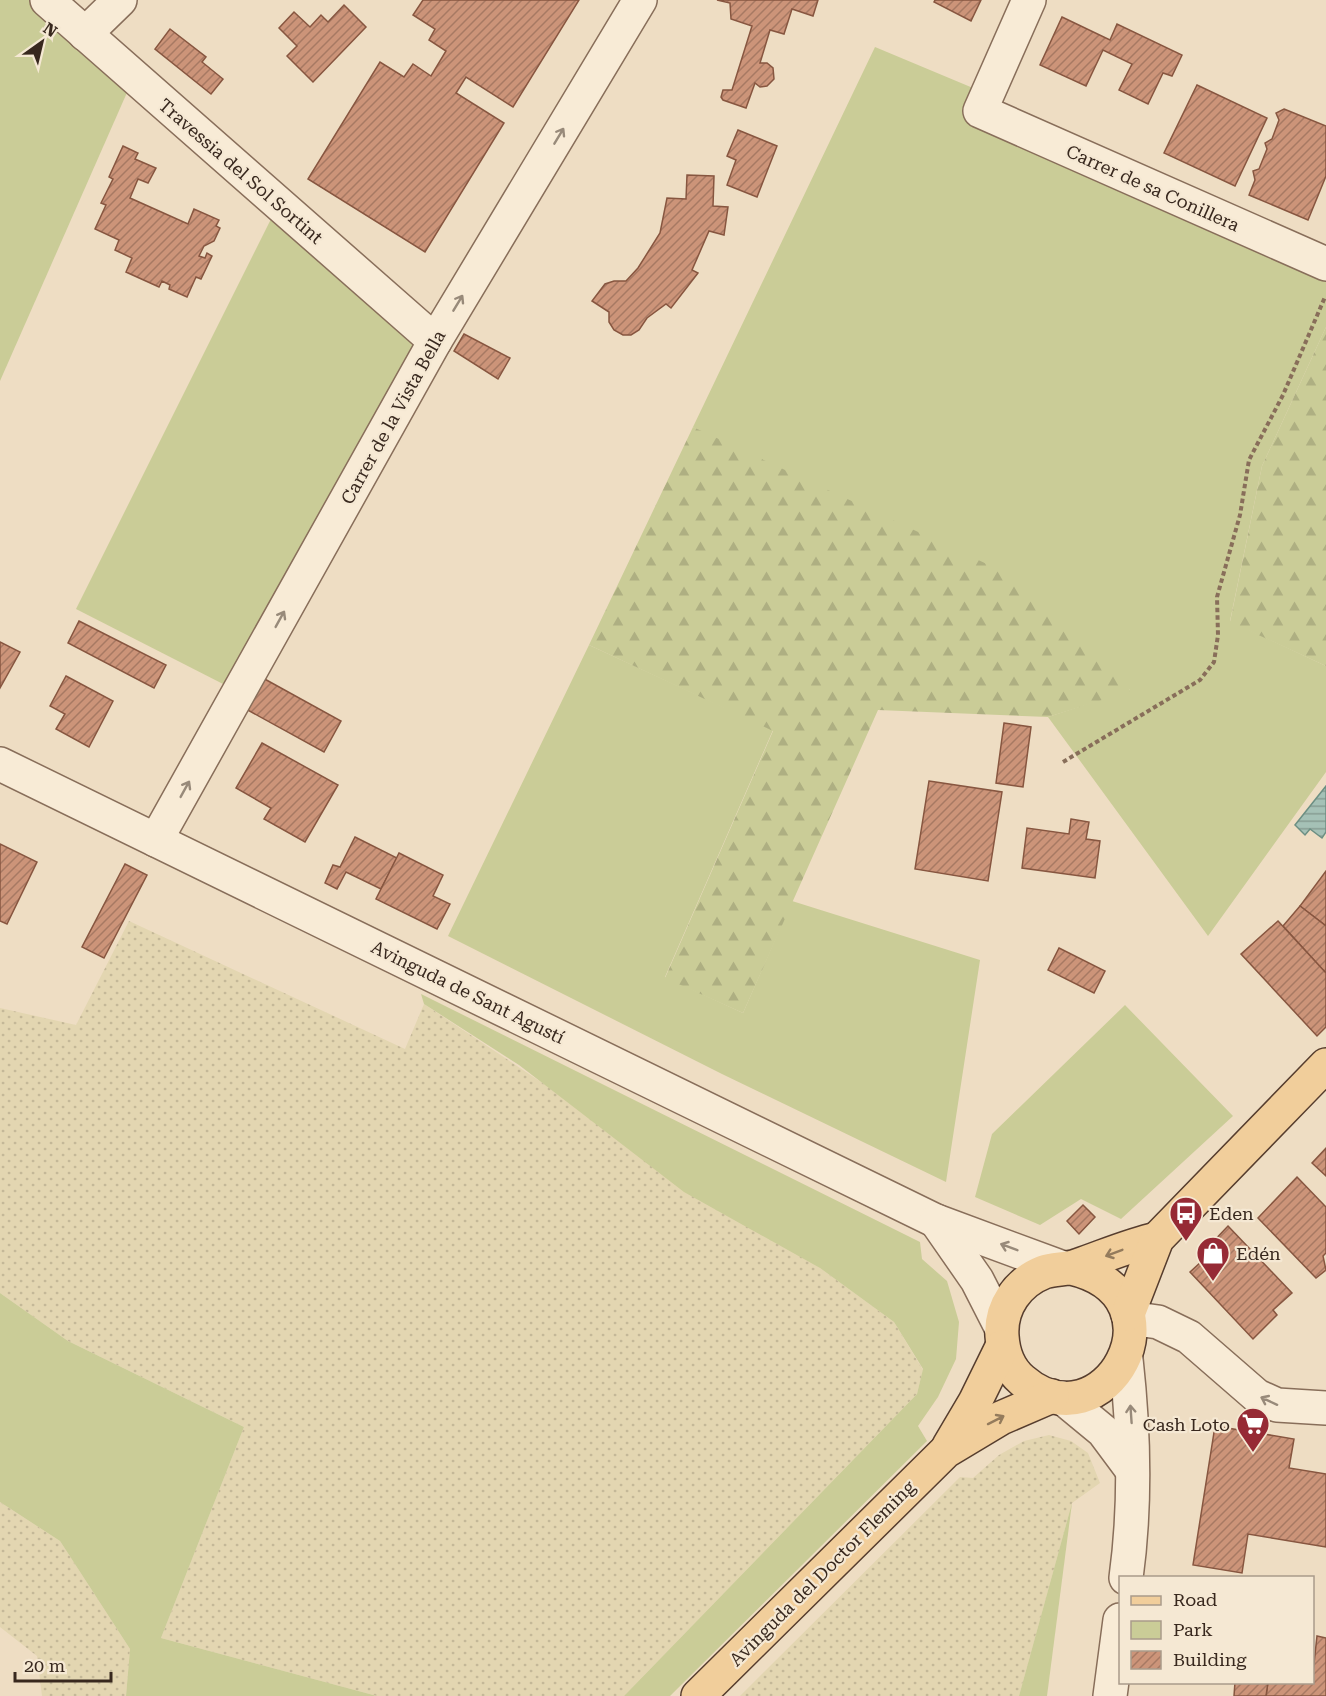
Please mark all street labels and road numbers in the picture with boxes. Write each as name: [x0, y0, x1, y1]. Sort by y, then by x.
street label: Travessia del Sol Sortint: [155, 94, 327, 248]
street label: Carrer de sa Conillera: [1063, 140, 1243, 236]
street label: Carrer de la Vista Bella: [336, 326, 450, 508]
street label: Avinguda de Sant Agustí: [368, 936, 568, 1048]
street label: Avinguda del Doctor Fleming: [725, 1475, 920, 1670]

